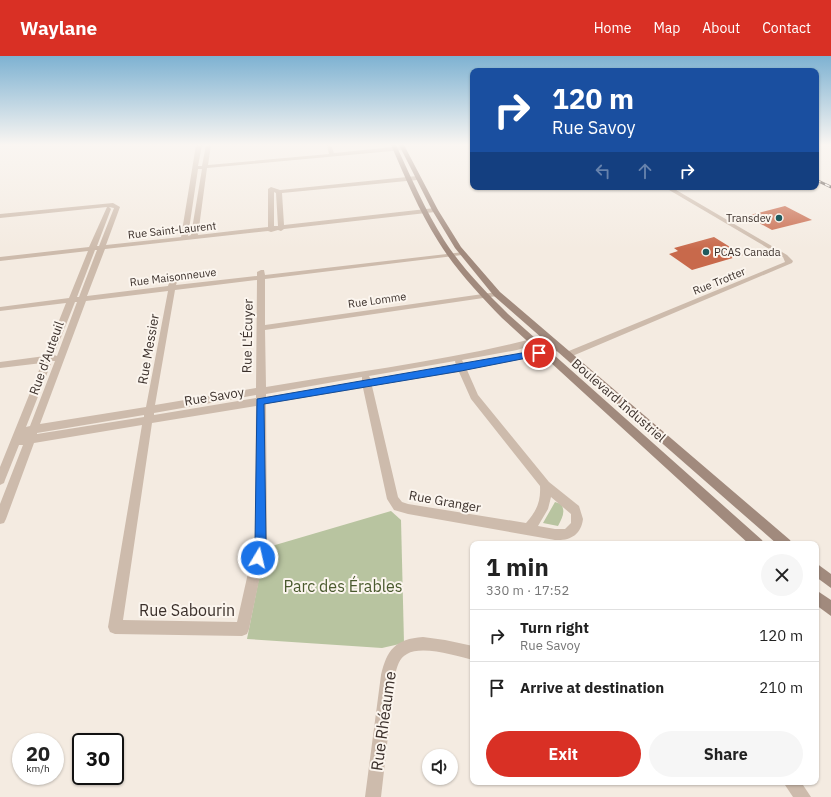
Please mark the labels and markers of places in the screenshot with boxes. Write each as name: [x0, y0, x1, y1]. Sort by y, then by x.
place label: Transdev: [726, 211, 772, 225]
marker: Transdev: [774, 213, 784, 223]
place label: PCAS Canada: [714, 245, 781, 259]
marker: PCAS Canada: [701, 247, 711, 257]
pin: [522, 336, 556, 370]

